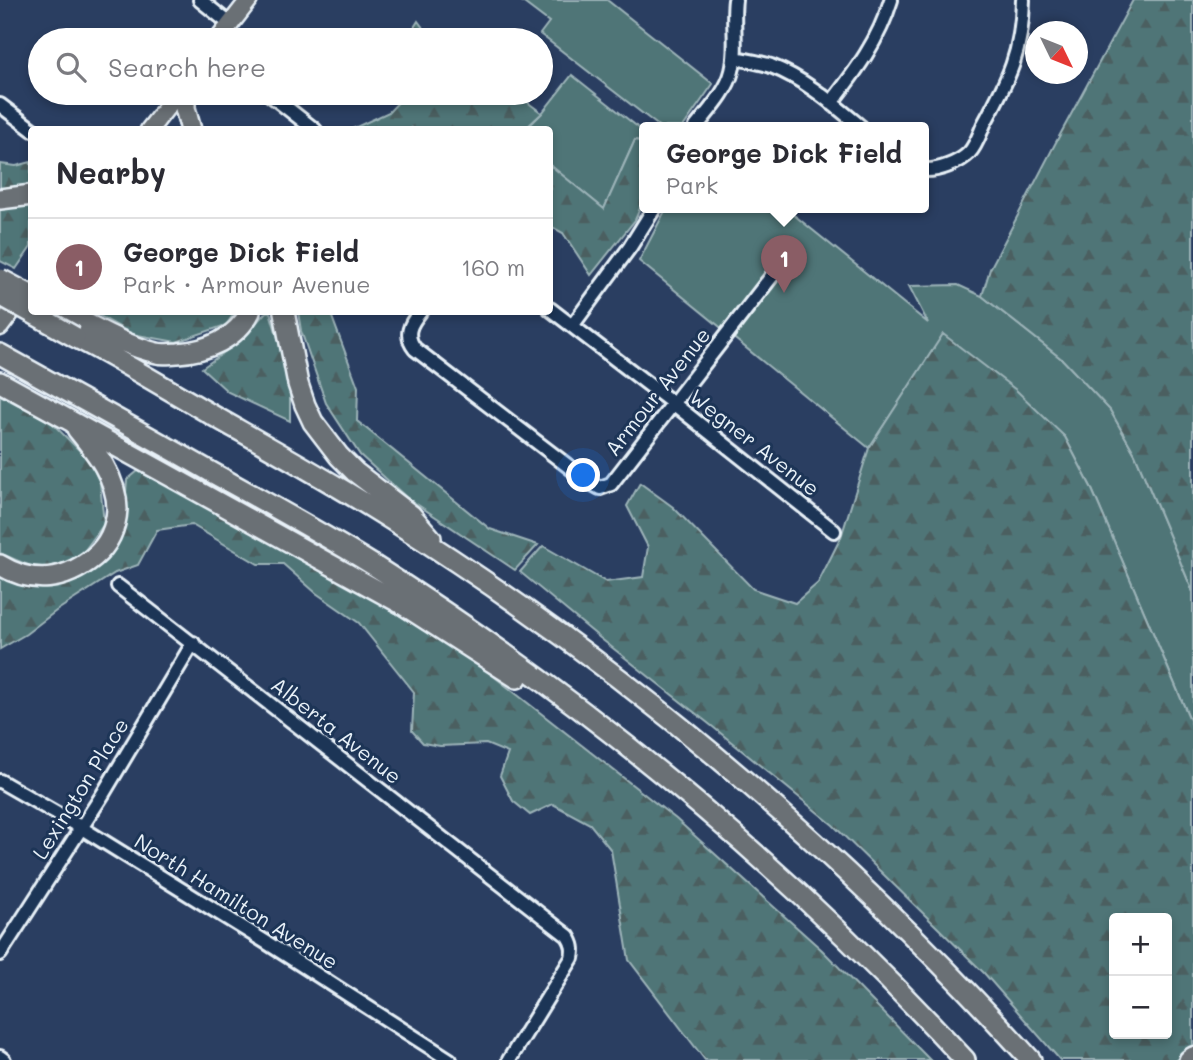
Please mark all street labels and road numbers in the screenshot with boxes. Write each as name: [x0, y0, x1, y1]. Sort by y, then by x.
street label: Armour Avenue: [598, 321, 715, 461]
street label: Wegner Avenue: [684, 382, 826, 501]
street label: Alberta Avenue: [266, 670, 408, 789]
street label: Lexington Place: [25, 713, 134, 864]
street label: North Hamilton Avenue: [130, 827, 344, 975]

